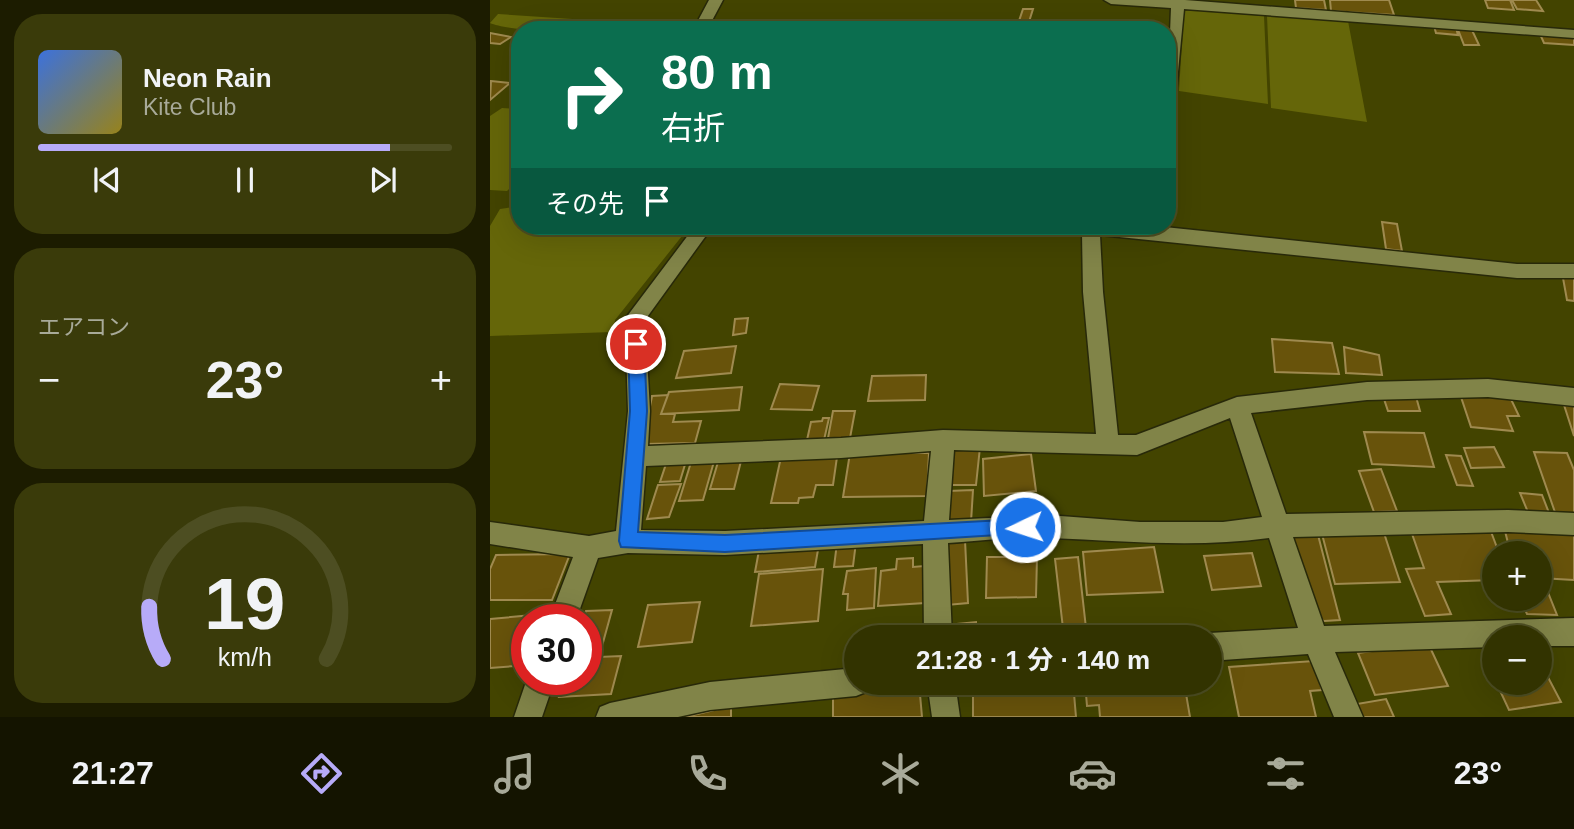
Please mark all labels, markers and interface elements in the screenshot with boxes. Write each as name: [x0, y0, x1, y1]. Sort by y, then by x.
text: 80 m: [661, 45, 773, 99]
icon: right: [546, 49, 637, 140]
text: Neon Rain: [143, 63, 272, 93]
text: Kite Club: [143, 94, 236, 120]
text: 右折: [661, 110, 725, 146]
icon: previous: [88, 161, 126, 199]
icon: pause: [226, 161, 264, 199]
icon: next: [364, 161, 402, 199]
icon: arrive: [638, 182, 676, 220]
text: その先: [546, 189, 624, 219]
text: エアコン: [38, 314, 130, 340]
pin: [606, 314, 666, 374]
icon: arrive: [617, 325, 655, 363]
text: 23°: [206, 351, 284, 409]
text: −: [38, 359, 60, 401]
text: +: [430, 359, 452, 401]
position arrow: [988, 490, 1062, 564]
map controls: [1482, 541, 1552, 695]
button: +: [1482, 541, 1552, 611]
text: 19: [205, 563, 285, 644]
speed limit sign: 30: [511, 604, 602, 695]
button: −: [1482, 625, 1552, 695]
text: km/h: [218, 643, 272, 671]
text: 21:28 · 1 分 · 140 m: [916, 645, 1150, 675]
icon: directions: [297, 749, 346, 798]
icon: music: [490, 749, 539, 798]
icon: phone: [683, 749, 732, 798]
icon: climate: [876, 749, 925, 798]
icon: car: [1068, 749, 1117, 798]
icon: filters: [1261, 749, 1310, 798]
text: 21:27: [72, 755, 154, 791]
text: 23°: [1454, 755, 1502, 791]

